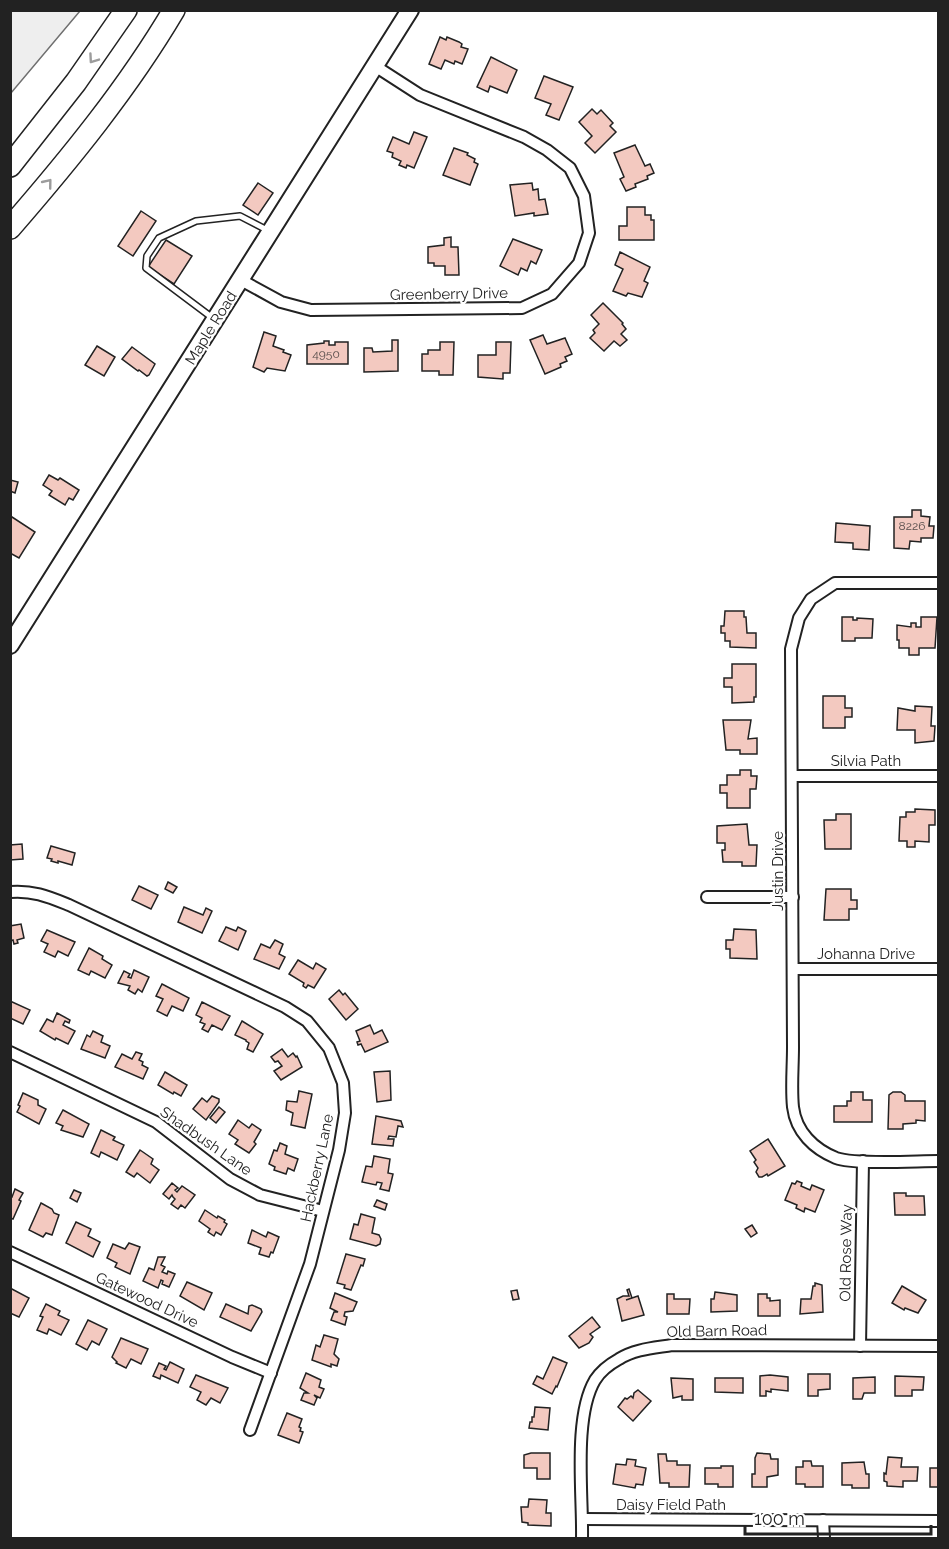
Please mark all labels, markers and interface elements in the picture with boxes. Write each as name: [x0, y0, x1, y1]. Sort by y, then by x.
one-way arrow: [89, 52, 100, 63]
one-way arrow: [41, 179, 52, 190]
street label: Greenberry Drive: [390, 284, 508, 304]
street label: Maple Road: [181, 288, 241, 368]
house number: 4950: [312, 347, 340, 361]
house number: 8226: [899, 519, 925, 533]
street label: Silvia Path: [831, 752, 901, 770]
street label: Justin Drive: [769, 831, 787, 911]
street label: Johanna Drive: [817, 945, 915, 963]
street label: Shadbush Lane: [157, 1103, 255, 1179]
street label: Hackberry Lane: [297, 1112, 337, 1224]
street label: Old Rose Way: [836, 1204, 856, 1302]
street label: Gatewood Drive: [93, 1268, 201, 1332]
street label: Old Barn Road: [667, 1321, 767, 1341]
street label: Daisy Field Path: [616, 1496, 726, 1514]
scale bar: [745, 1498, 931, 1536]
text: 100 m: [754, 1508, 805, 1529]

